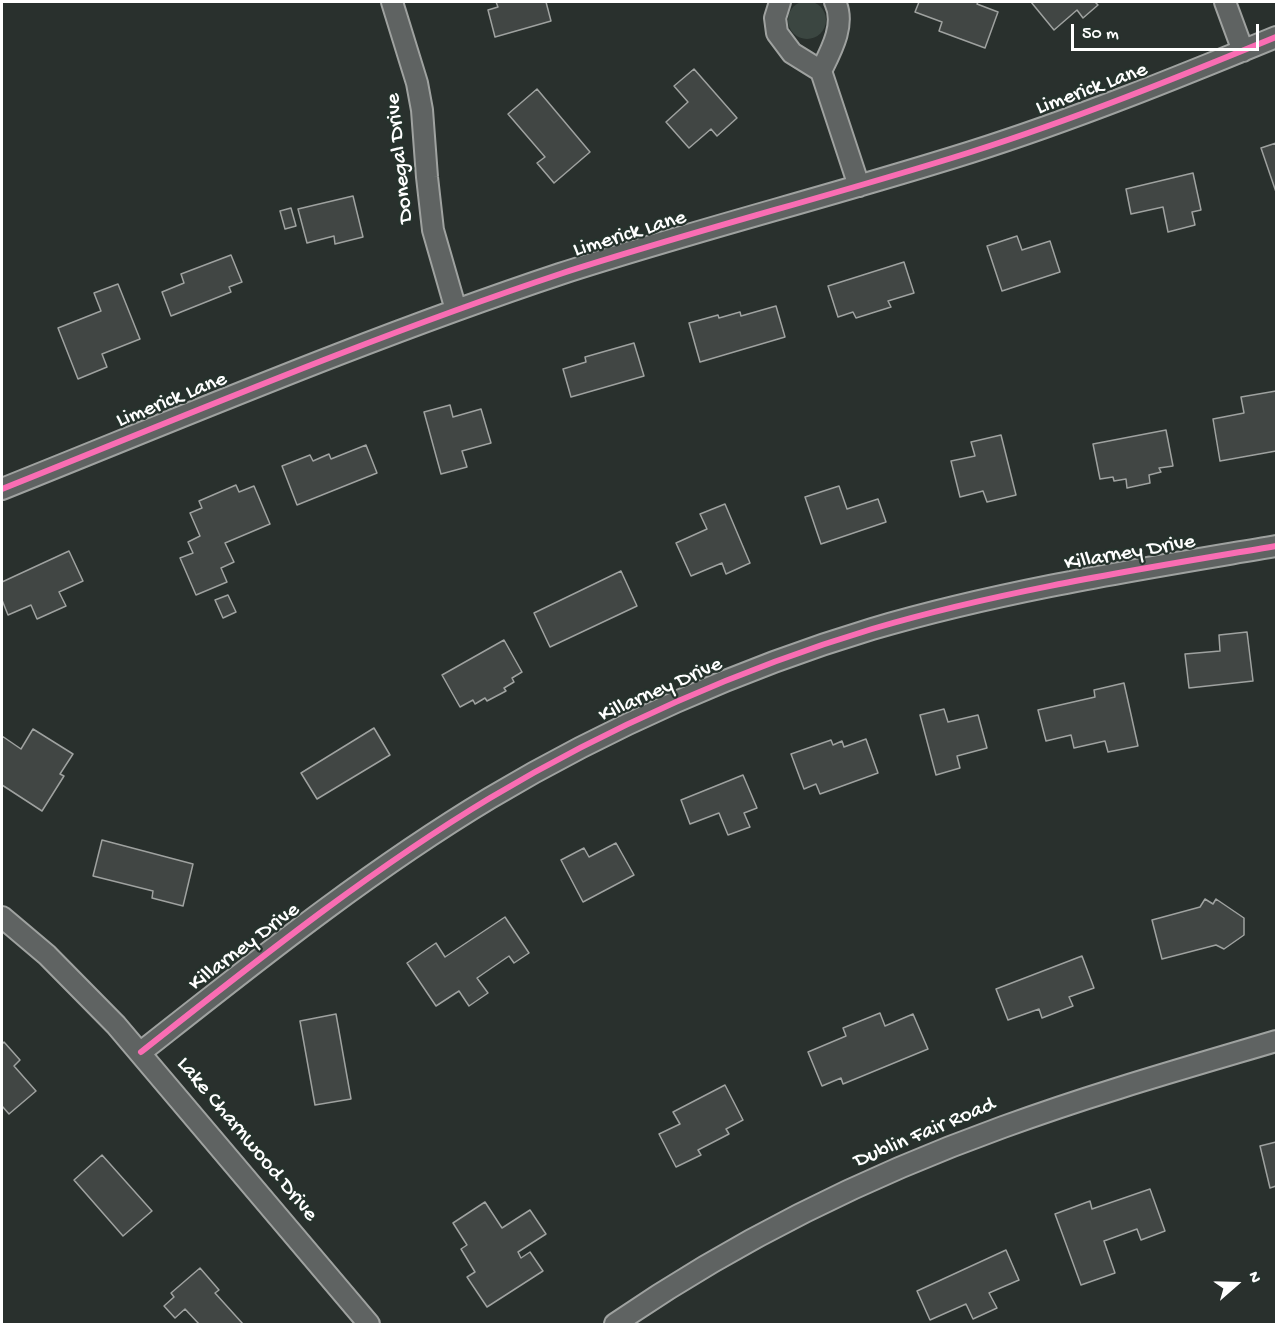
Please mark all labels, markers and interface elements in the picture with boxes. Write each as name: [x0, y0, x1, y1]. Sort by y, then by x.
scale bar: [1074, 12, 1262, 50]
text: 50 m: [1082, 24, 1119, 45]
street label: Limerick Lane: [1033, 58, 1151, 122]
street label: Donegal Drive: [381, 92, 421, 224]
street label: Limerick Lane: [570, 205, 690, 265]
street label: Limerick Lane: [113, 367, 231, 435]
street label: Killarney Drive: [1063, 530, 1197, 578]
street label: Killarney Drive: [595, 652, 727, 730]
street label: Killarney Drive: [184, 898, 306, 998]
street label: Lake Charnwood Drive: [169, 1052, 323, 1228]
street label: Dublin Fair Road: [850, 1092, 1000, 1176]
north arrow: [1206, 1254, 1266, 1314]
text: N: [1243, 1270, 1264, 1286]

